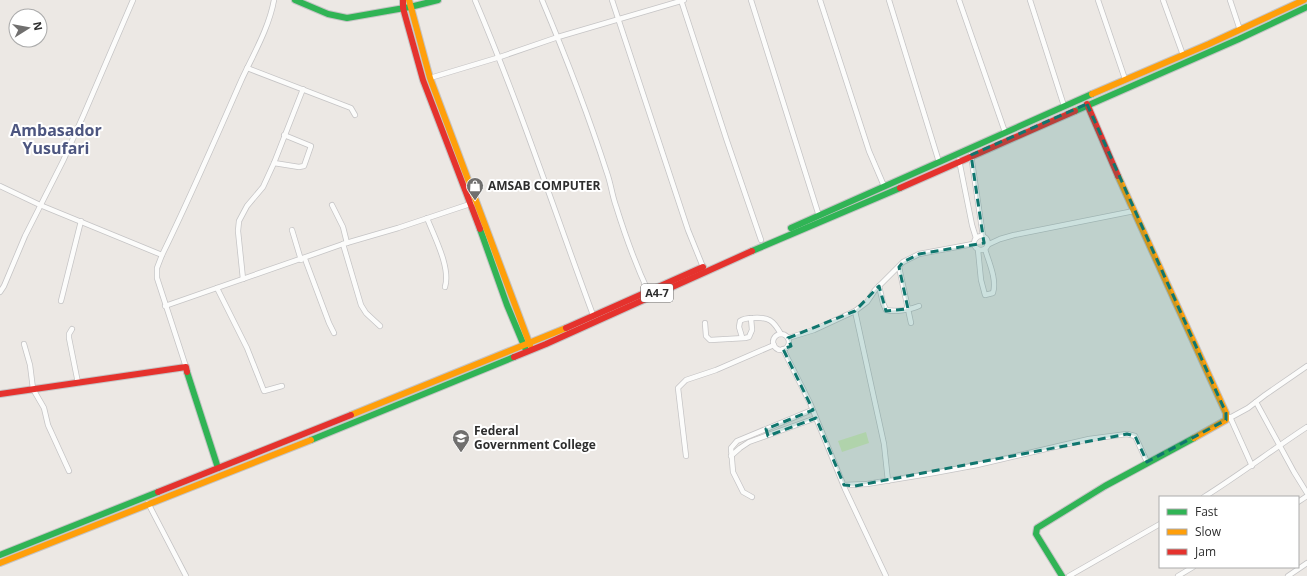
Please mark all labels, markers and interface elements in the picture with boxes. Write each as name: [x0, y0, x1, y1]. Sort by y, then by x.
north arrow: [8, 8, 48, 48]
text: N: [30, 20, 47, 32]
district label: Ambasador Yusufari: [10, 119, 102, 159]
shop icon: AMSAB COMPUTER: [465, 176, 485, 201]
place label: AMSAB COMPUTER: [488, 177, 600, 194]
road number: A4-7: [641, 284, 673, 302]
place label: Federal Government College: [474, 422, 596, 453]
school or university icon: Federal Government College: [451, 428, 471, 453]
legend: [1159, 496, 1299, 568]
text: Fast: [1195, 503, 1218, 520]
text: Slow: [1195, 523, 1222, 540]
text: Jam: [1194, 543, 1216, 560]

